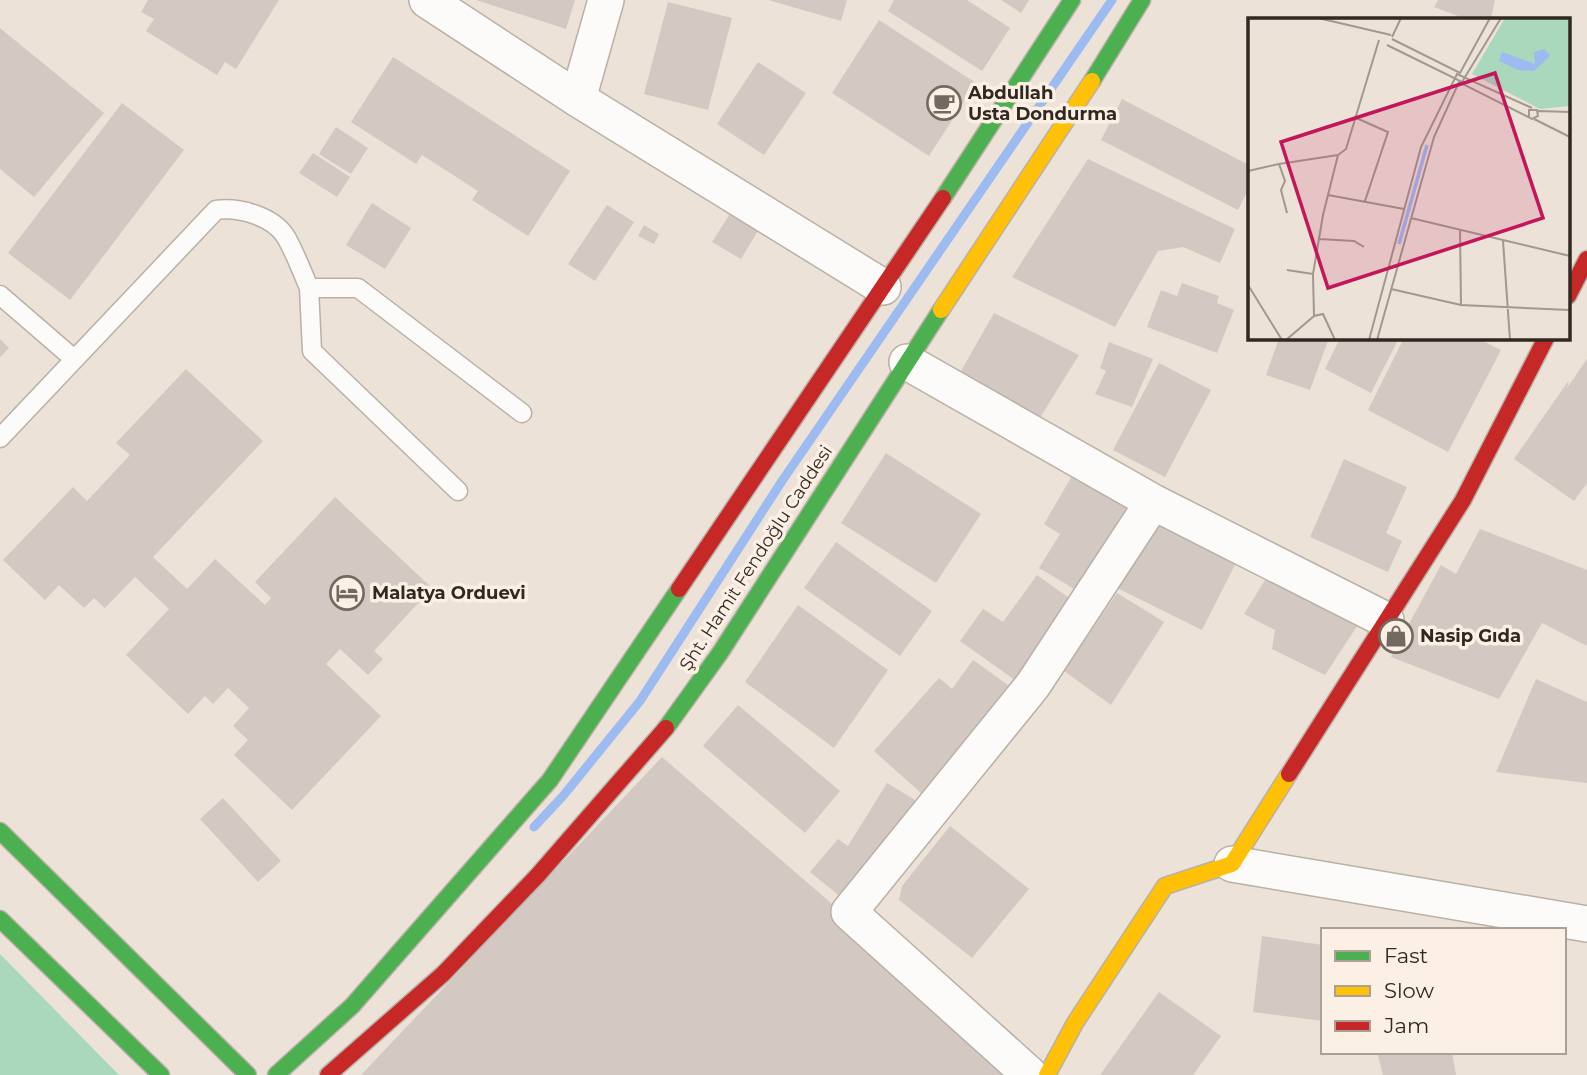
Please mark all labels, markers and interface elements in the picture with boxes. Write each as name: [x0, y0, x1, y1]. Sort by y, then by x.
inset map: [1248, 18, 1570, 340]
place label: Abdullah Usta Dondurma: [967, 82, 1117, 125]
cafe icon: Abdullah Usta Dondurma: [925, 84, 963, 122]
street label: Şht. Hamit Fendoğlu Caddesi: [675, 441, 837, 675]
hotel icon: Malatya Orduevi: [328, 574, 366, 612]
place label: Malatya Orduevi: [372, 582, 526, 604]
shop icon: Nasip Gıda: [1377, 617, 1415, 655]
place label: Nasip Gıda: [1420, 625, 1521, 647]
legend: [1321, 928, 1566, 1054]
text: Fast: [1384, 943, 1428, 968]
text: Slow: [1384, 978, 1434, 1003]
text: Jam: [1383, 1013, 1429, 1038]

